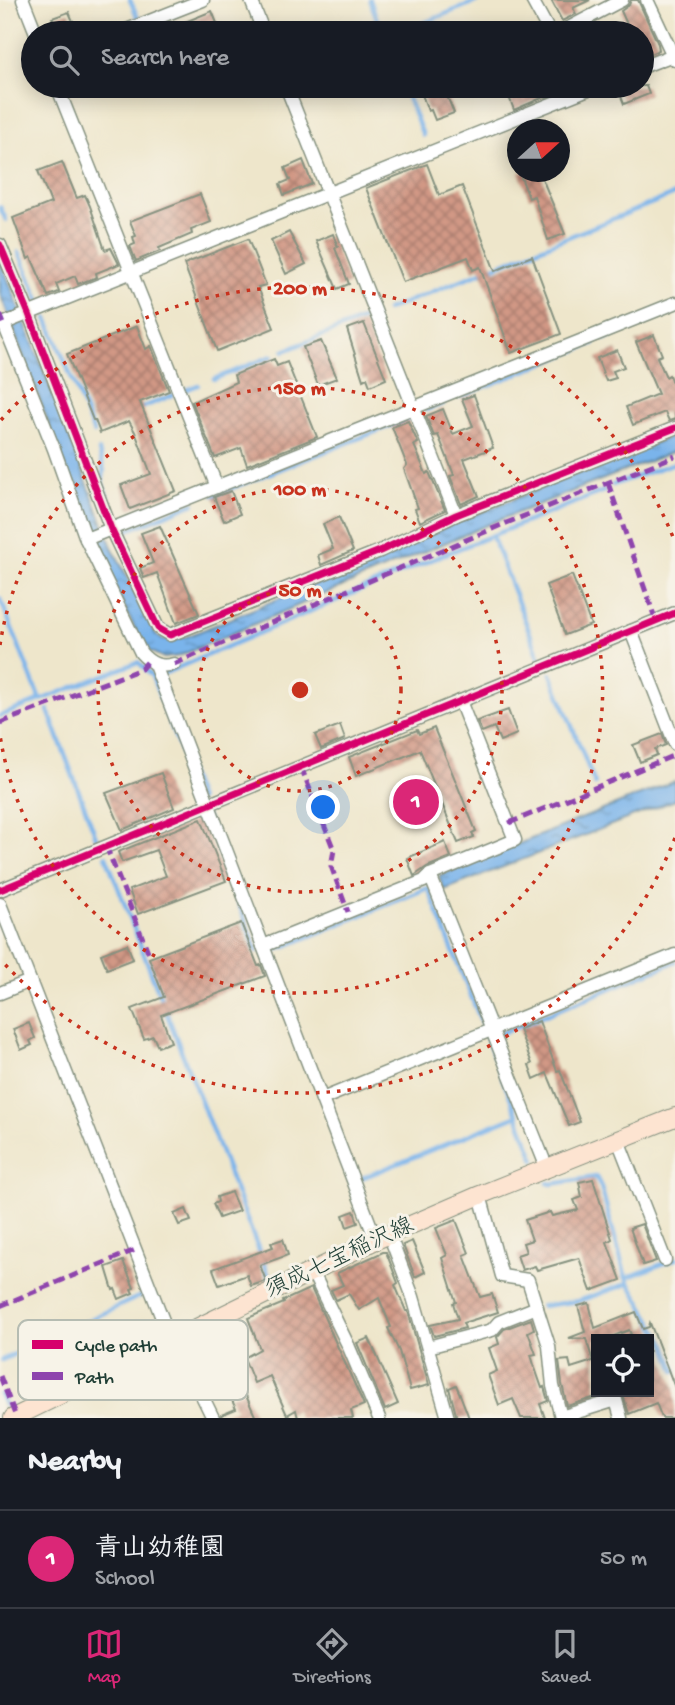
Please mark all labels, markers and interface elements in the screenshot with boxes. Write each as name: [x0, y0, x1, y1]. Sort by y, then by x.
search box: [21, 21, 654, 98]
icon: search: [45, 41, 83, 79]
text: Search here: [101, 44, 229, 75]
north arrow: [507, 119, 570, 182]
text: 200 m: [273, 278, 327, 303]
text: 150 m: [273, 378, 326, 403]
text: 100 m: [273, 479, 326, 504]
text: 50 m: [279, 580, 322, 605]
centre of rings: [288, 678, 312, 702]
pin: 1: [393, 776, 439, 828]
your location: [306, 790, 340, 824]
street label: 須成七宝稲沢線: [261, 1212, 419, 1305]
legend: [18, 1320, 248, 1400]
map controls: [591, 1334, 654, 1397]
button: locate: [591, 1334, 654, 1397]
text: Cycle path: [75, 1336, 157, 1359]
text: Path: [74, 1368, 114, 1391]
text: Nearby: [28, 1446, 121, 1481]
text: 青山幼稚園: [95, 1535, 225, 1566]
text: 1: [46, 1546, 56, 1573]
text: 50 m: [600, 1546, 647, 1573]
text: School: [95, 1566, 155, 1593]
tab: Map: [85, 1625, 123, 1690]
tab: Directions: [294, 1625, 371, 1690]
tab: Saved: [541, 1625, 590, 1690]

